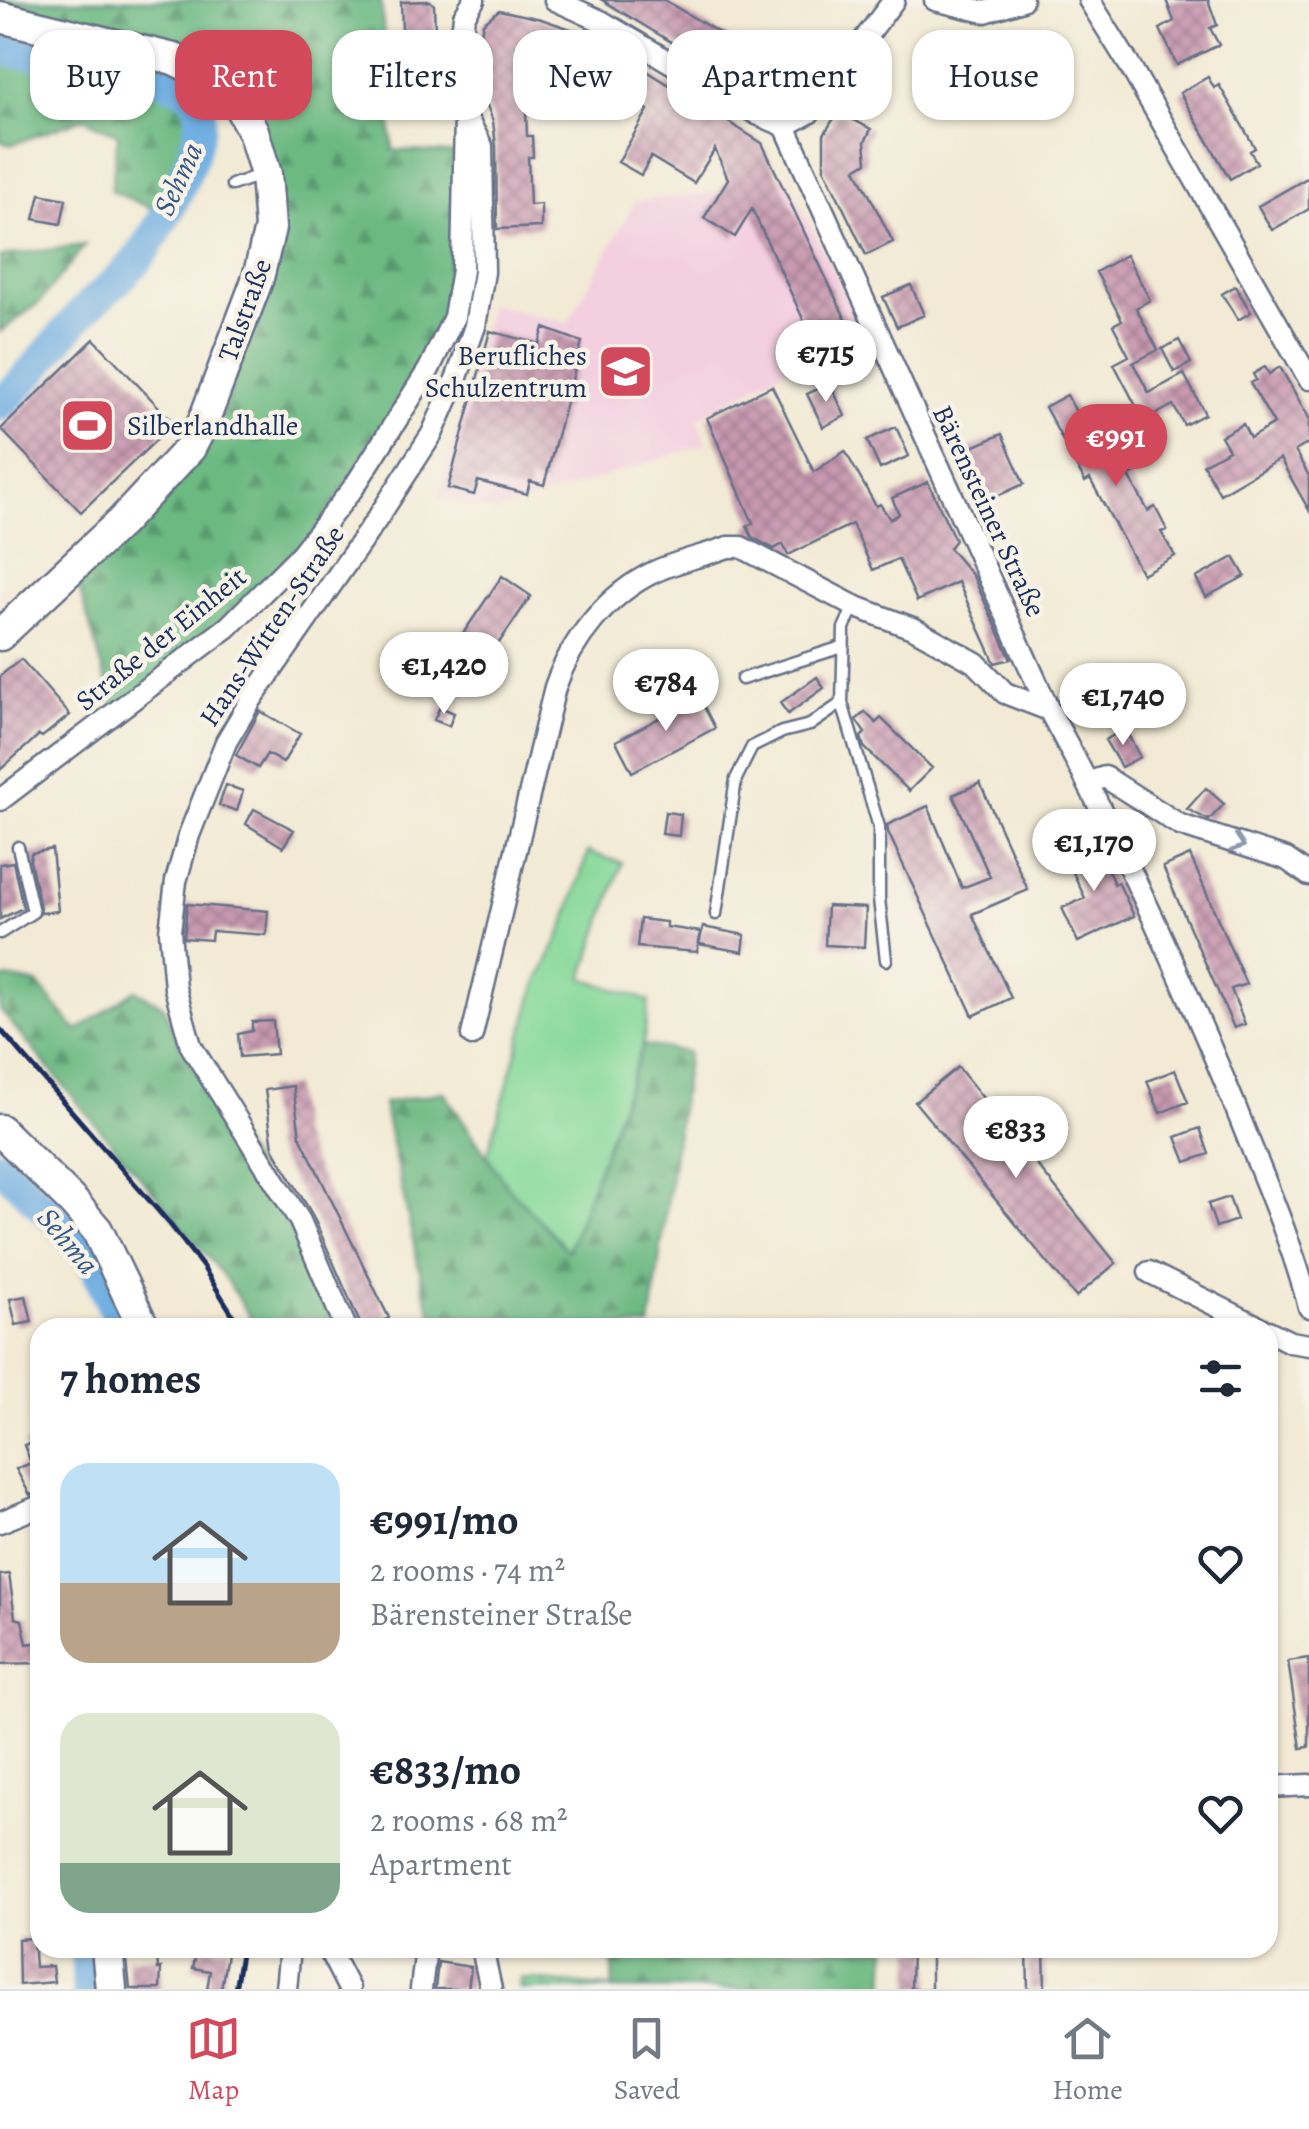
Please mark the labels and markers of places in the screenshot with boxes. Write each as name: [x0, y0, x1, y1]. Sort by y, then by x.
pin: €715: [767, 320, 885, 405]
place label: Berufliches Schulzentrum: [425, 337, 587, 407]
school or university icon: Berufliches Schulzentrum: [596, 342, 656, 402]
sports icon: Silberlandhalle: [58, 396, 118, 456]
pin: €991: [1057, 404, 1175, 489]
place label: Silberlandhalle: [127, 407, 298, 445]
pin: €1,420: [363, 632, 525, 717]
pin: €784: [607, 649, 725, 734]
pin: €1,740: [1042, 663, 1204, 748]
pin: €1,170: [1013, 809, 1175, 894]
pin: €833: [957, 1096, 1075, 1181]

